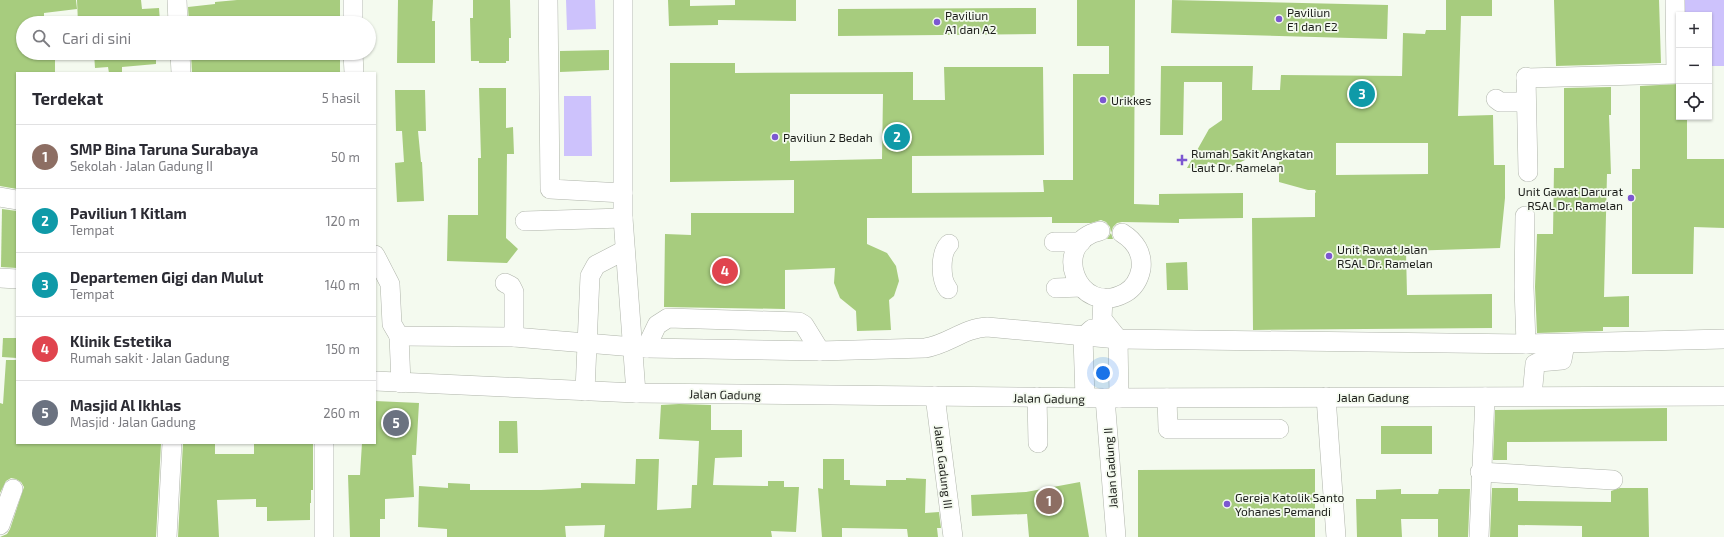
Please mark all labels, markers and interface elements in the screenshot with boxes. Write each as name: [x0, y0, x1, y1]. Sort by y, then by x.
place label: Paviliun E1 dan E2: [1287, 5, 1338, 33]
place label: Paviliun A1 dan A2: [945, 8, 997, 36]
map controls: [1676, 12, 1712, 120]
button: +: [1676, 12, 1712, 48]
marker: Paviliun E1 dan E2: [1274, 14, 1284, 24]
search box: [16, 16, 376, 60]
marker: Paviliun A1 dan A2: [932, 17, 942, 27]
icon: search: [30, 27, 52, 49]
text: Cari di sini: [62, 29, 131, 47]
button: −: [1676, 48, 1712, 84]
pin: 3: [1349, 79, 1375, 109]
button: locate: [1676, 84, 1712, 120]
text: Terdekat: [32, 88, 103, 108]
text: 5 hasil: [322, 90, 360, 106]
place label: Urikkes: [1111, 93, 1151, 107]
marker: Urikkes: [1098, 95, 1108, 105]
pin: 2: [884, 122, 910, 152]
place label: Paviliun 2 Bedah: [783, 130, 873, 144]
marker: Paviliun 2 Bedah: [770, 132, 780, 142]
text: SMP Bina Taruna Surabaya: [70, 140, 258, 158]
place label: Rumah Sakit Angkatan Laut Dr. Ramelan: [1191, 146, 1313, 174]
text: 1: [42, 149, 48, 165]
text: 50 m: [331, 149, 360, 165]
marker: Rumah Sakit Angkatan Laut Dr. Ramelan: [1176, 154, 1188, 166]
text: Sekolah · Jalan Gadung II: [70, 158, 213, 174]
place label: Unit Gawat Darurat RSAL Dr. Ramelan: [1518, 184, 1623, 212]
marker: Unit Gawat Darurat RSAL Dr. Ramelan: [1626, 193, 1636, 203]
text: Paviliun 1 Kitlam: [70, 204, 187, 222]
text: 2: [41, 213, 49, 229]
text: 120 m: [325, 213, 360, 229]
text: Tempat: [70, 222, 114, 238]
place label: Unit Rawat Jalan RSAL Dr. Ramelan: [1337, 242, 1433, 270]
marker: Unit Rawat Jalan RSAL Dr. Ramelan: [1324, 251, 1334, 261]
pin: 4: [712, 256, 738, 286]
text: Departemen Gigi dan Mulut: [70, 268, 264, 286]
text: 3: [41, 277, 49, 293]
text: 140 m: [325, 277, 360, 293]
text: Tempat: [70, 286, 114, 302]
text: Klinik Estetika: [70, 332, 172, 350]
text: 4: [41, 341, 49, 357]
text: 150 m: [326, 341, 360, 357]
text: Rumah sakit · Jalan Gadung: [70, 350, 230, 366]
your location: [1093, 363, 1113, 383]
street label: Jalan Gadung: [689, 386, 761, 402]
street label: Jalan Gadung: [1013, 390, 1085, 406]
street label: Jalan Gadung: [1337, 390, 1409, 404]
text: Masjid Al Ikhlas: [70, 396, 181, 414]
text: 5: [41, 405, 49, 421]
text: 260 m: [323, 405, 360, 421]
pin: 5: [383, 408, 409, 438]
text: Masjid · Jalan Gadung: [70, 414, 196, 430]
street label: Jalan Gadung III: [932, 424, 956, 510]
street label: Jalan Gadung II: [1100, 427, 1120, 509]
pin: 1: [1036, 486, 1062, 516]
place label: Gereja Katolik Santo Yohanes Pemandi: [1235, 490, 1344, 518]
marker: Gereja Katolik Santo Yohanes Pemandi: [1222, 499, 1232, 509]

